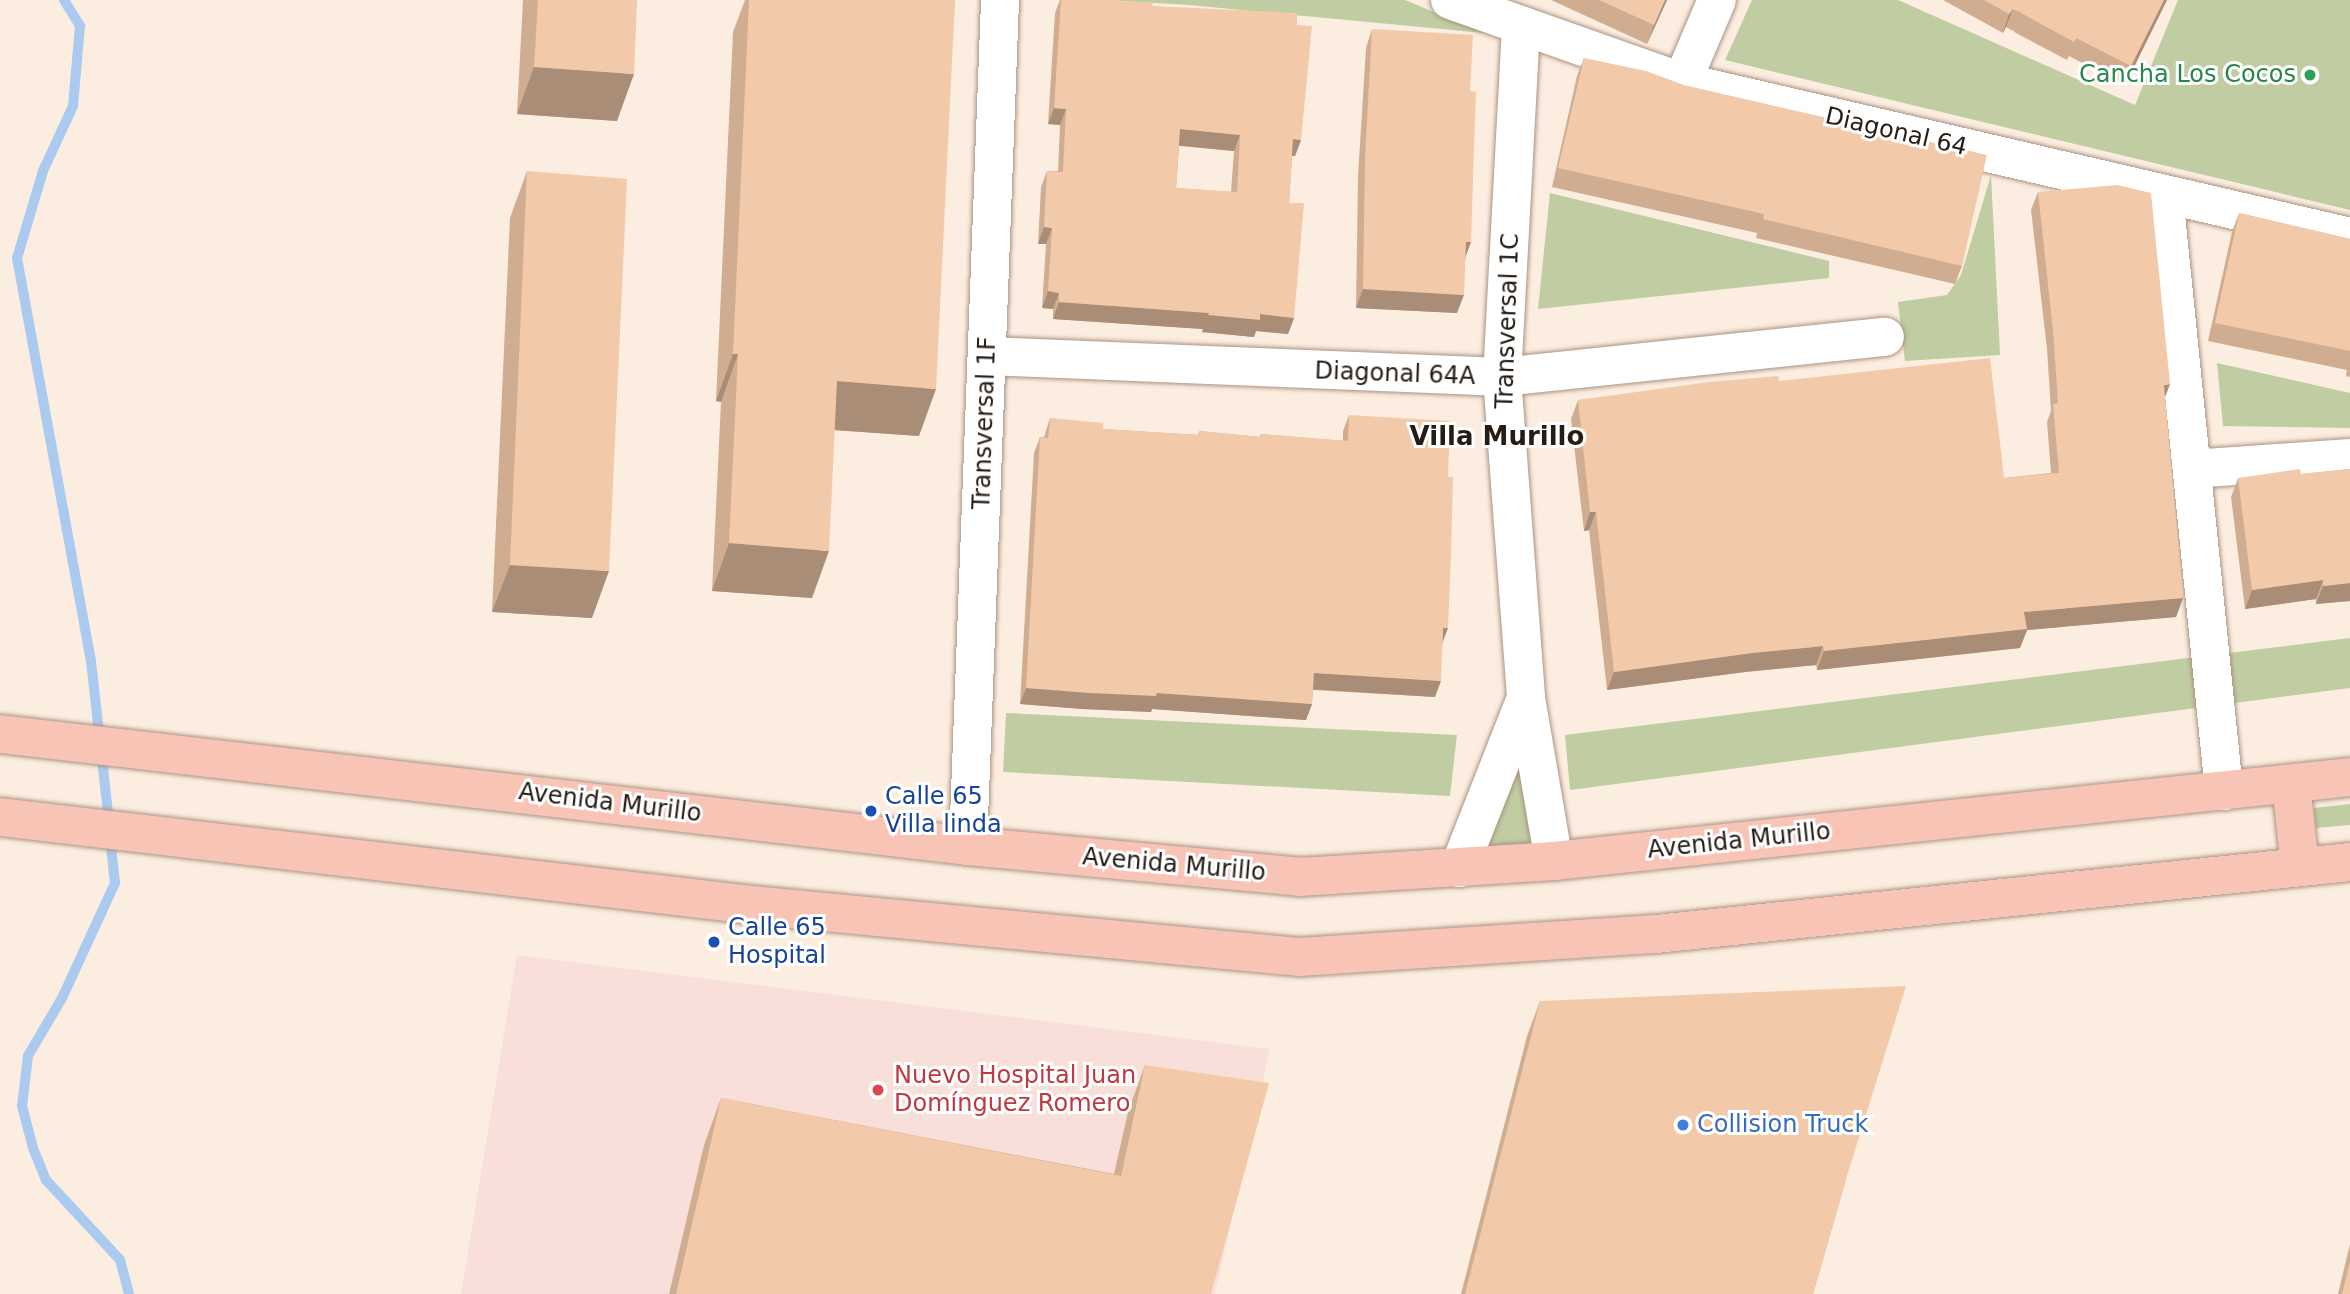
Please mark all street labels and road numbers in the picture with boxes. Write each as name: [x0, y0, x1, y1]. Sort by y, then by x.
street label: Diagonal 64: [1822, 102, 1970, 162]
street label: Transversal 1C: [1491, 233, 1525, 409]
street label: Transversal 1F: [968, 336, 1002, 510]
street label: Diagonal 64A: [1314, 357, 1476, 391]
street label: Avenida Murillo: [517, 778, 703, 828]
street label: Avenida Murillo: [1646, 817, 1832, 865]
street label: Avenida Murillo: [1081, 843, 1267, 887]

